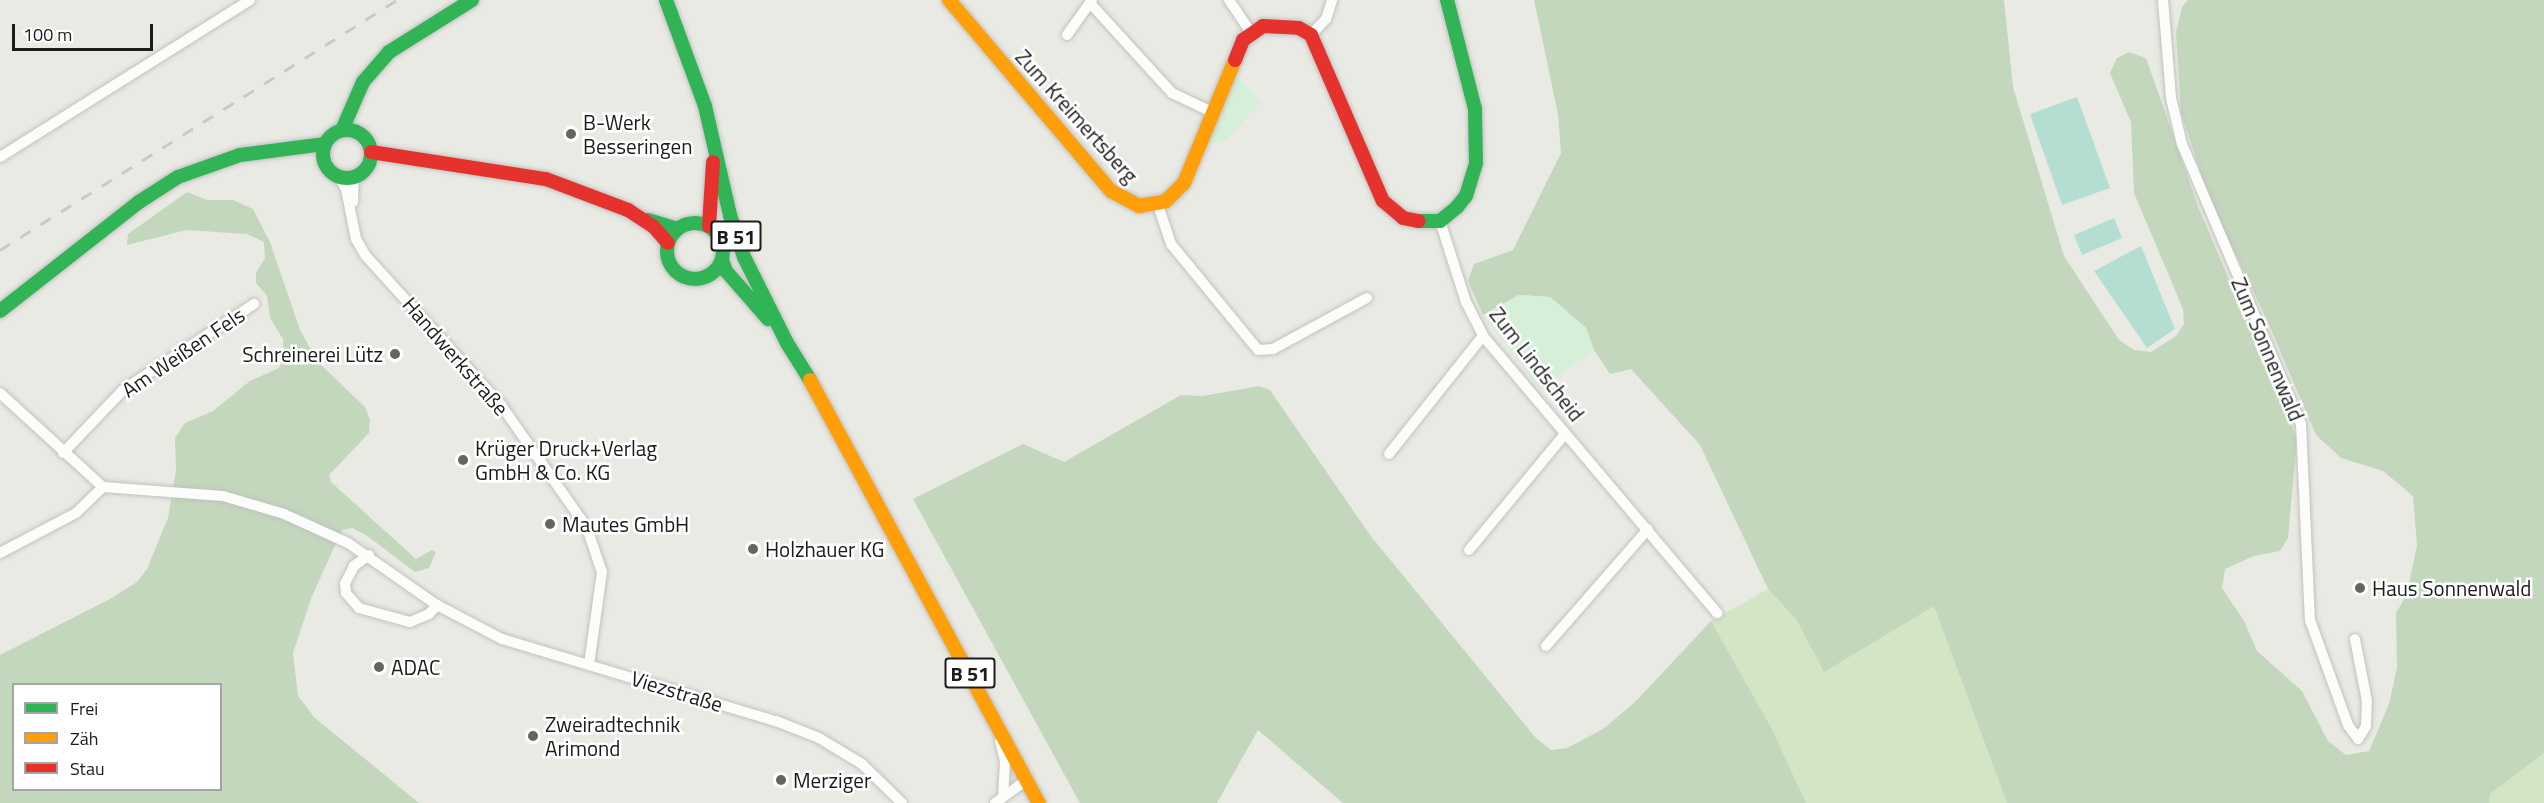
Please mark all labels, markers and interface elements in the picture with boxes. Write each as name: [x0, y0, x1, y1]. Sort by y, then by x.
scale bar: [15, 12, 156, 50]
text: 100 m: [23, 21, 72, 48]
street label: Zum Kreimertsberg: [1011, 44, 1143, 188]
place label: B-Werk Besseringen: [583, 109, 692, 159]
marker: B-Werk Besseringen: [564, 127, 578, 141]
road number: B 51: [710, 219, 762, 253]
street label: Zum Sonnenwald: [2226, 273, 2310, 425]
street label: Handwerkstraße: [398, 292, 514, 420]
street label: Am Weißen Fels: [117, 302, 249, 402]
street label: Zum Lindscheid: [1485, 302, 1589, 426]
place label: Schreinerei Lütz: [242, 341, 383, 367]
marker: Schreinerei Lütz: [388, 347, 402, 361]
place label: Krüger Druck+Verlag GmbH & Co. KG: [475, 435, 657, 485]
marker: Krüger Druck+Verlag GmbH & Co. KG: [456, 453, 470, 467]
place label: Mautes GmbH: [562, 511, 689, 537]
marker: Mautes GmbH: [543, 517, 557, 531]
place label: Holzhauer KG: [765, 536, 885, 562]
marker: Holzhauer KG: [746, 542, 760, 556]
place label: Haus Sonnenwald: [2372, 575, 2531, 601]
marker: Haus Sonnenwald: [2353, 581, 2367, 595]
place label: ADAC: [391, 654, 440, 680]
road number: B 51: [944, 656, 996, 690]
marker: ADAC: [372, 660, 386, 674]
street label: Viezstraße: [628, 665, 726, 717]
legend: [12, 683, 222, 791]
text: Frei: [70, 695, 98, 722]
place label: Zweiradtechnik Arimond: [545, 711, 680, 761]
text: Zäh: [70, 725, 98, 752]
marker: Zweiradtechnik Arimond: [526, 729, 540, 743]
text: Stau: [70, 755, 105, 782]
place label: Merziger: [793, 767, 871, 793]
marker: Merziger: [774, 773, 788, 787]

